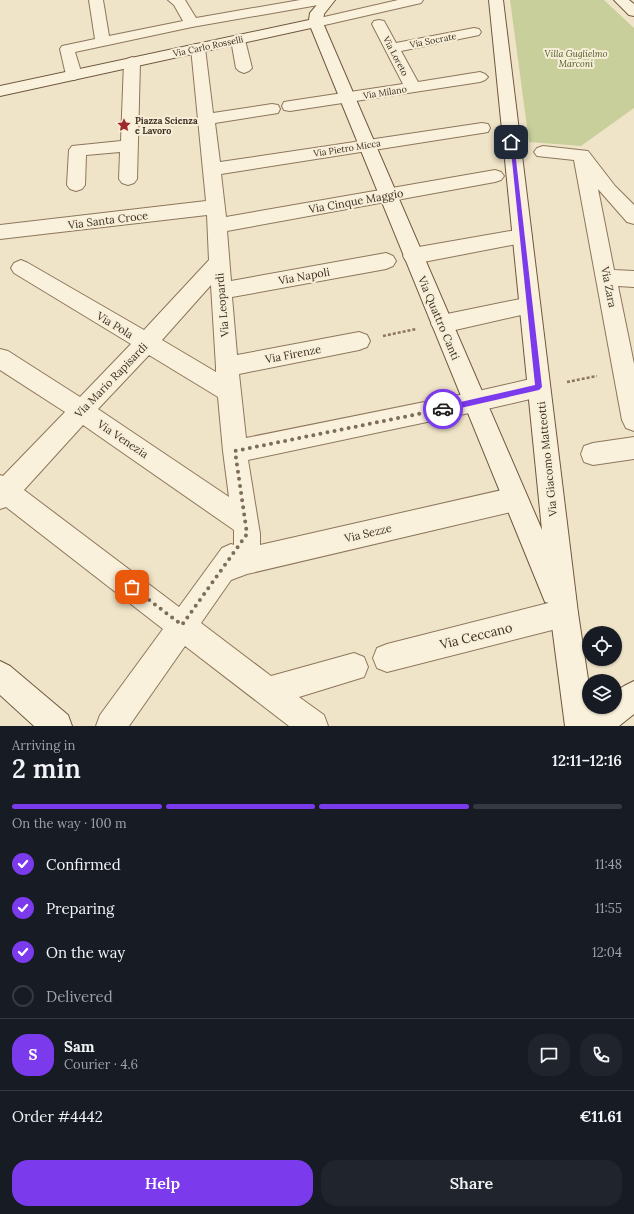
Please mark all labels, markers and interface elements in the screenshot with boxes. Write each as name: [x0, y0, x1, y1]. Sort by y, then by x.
street label: Via Socrate: [408, 30, 457, 50]
street label: Via Carlo Rosselli: [171, 33, 245, 59]
street label: Via Loreto: [381, 33, 411, 78]
park label: Villa Guglielmo Marconi: [545, 48, 608, 69]
street label: Via Milano: [361, 83, 408, 101]
place label: Piazza Scienza e Lavoro: [135, 115, 198, 136]
place icon: Piazza Scienza e Lavoro: [116, 117, 132, 133]
pin: [494, 125, 528, 159]
icon: home: [500, 131, 522, 153]
street label: Via Pietro Micca: [312, 137, 382, 159]
street label: Via Cinque Maggio: [307, 186, 404, 216]
street label: Via Santa Croce: [66, 208, 149, 232]
street label: Via Zara: [598, 264, 620, 309]
street label: Via Napoli: [276, 265, 331, 288]
street label: Via Leopardi: [212, 273, 232, 338]
street label: Via Quattro Canti: [415, 273, 463, 362]
street label: Via Pola: [93, 308, 136, 342]
street label: Via Mario Rapisardi: [71, 340, 150, 421]
street label: Via Firenze: [263, 342, 322, 366]
courier: [423, 389, 463, 429]
icon: car: [432, 398, 454, 420]
street label: Via Giacomo Matteotti: [534, 401, 560, 518]
street label: Via Venezia: [94, 416, 151, 461]
street label: Via Sezze: [342, 521, 393, 545]
pin: [115, 570, 149, 604]
icon: bag: [121, 576, 143, 598]
street label: Via Ceccano: [437, 619, 514, 653]
map controls: [582, 626, 622, 714]
button: locate: [582, 626, 622, 666]
button: layers: [582, 674, 622, 714]
text: Arriving in: [12, 737, 75, 754]
text: 12:11–12:16: [552, 751, 622, 770]
text: 2 min: [12, 752, 81, 785]
text: On the way · 100 m: [12, 815, 127, 832]
icon: check: [12, 853, 34, 875]
text: Confirmed: [46, 855, 121, 874]
text: 11:48: [595, 856, 622, 873]
icon: check: [12, 897, 34, 919]
text: Preparing: [46, 899, 114, 918]
text: 11:55: [595, 900, 622, 917]
icon: check: [12, 941, 34, 963]
text: On the way: [46, 943, 125, 962]
text: 12:04: [592, 944, 622, 961]
text: Delivered: [46, 987, 113, 1006]
button: chat: [528, 1034, 570, 1076]
button: phone: [580, 1034, 622, 1076]
text: Sam: [64, 1037, 95, 1056]
text: S: [29, 1045, 37, 1064]
text: Courier · 4.6: [64, 1056, 138, 1073]
text: Order #4442: [12, 1107, 103, 1126]
text: €11.61: [579, 1107, 622, 1126]
button: Help: [12, 1160, 313, 1206]
button: Share: [321, 1160, 622, 1206]

